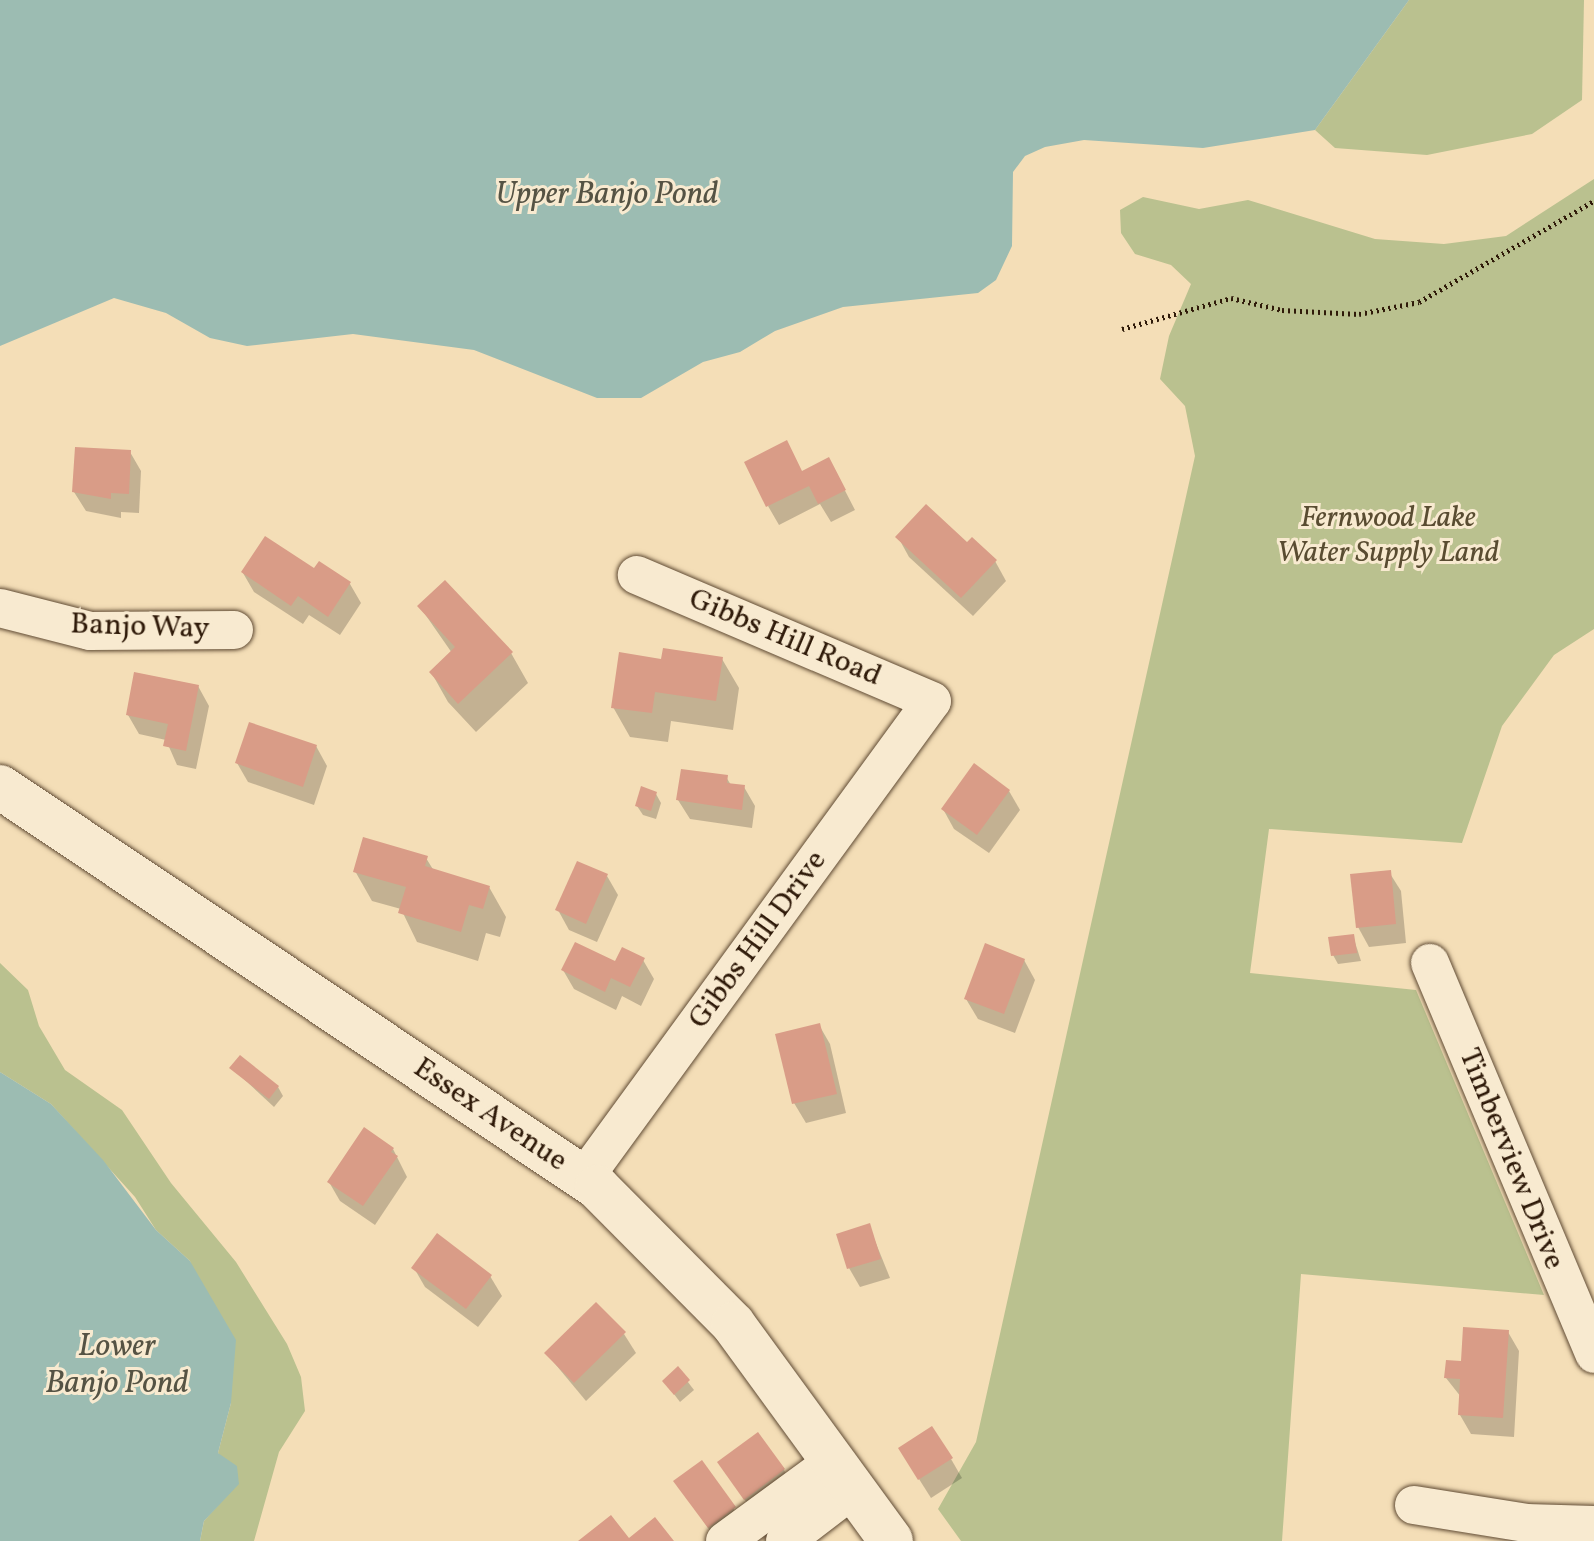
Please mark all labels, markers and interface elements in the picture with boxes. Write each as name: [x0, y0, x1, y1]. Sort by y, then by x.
water label: Upper Banjo Pond: [495, 176, 719, 214]
park label: Fernwood Lake Water Supply Land: [1277, 500, 1499, 570]
street label: Gibbs Hill Road: [683, 581, 887, 695]
street label: Banjo Way: [69, 607, 211, 647]
street label: Gibbs Hill Drive: [681, 844, 835, 1036]
street label: Timberview Drive: [1450, 1043, 1572, 1275]
street label: Essex Avenue: [406, 1050, 574, 1180]
water label: Lower Banjo Pond: [45, 1329, 189, 1404]

